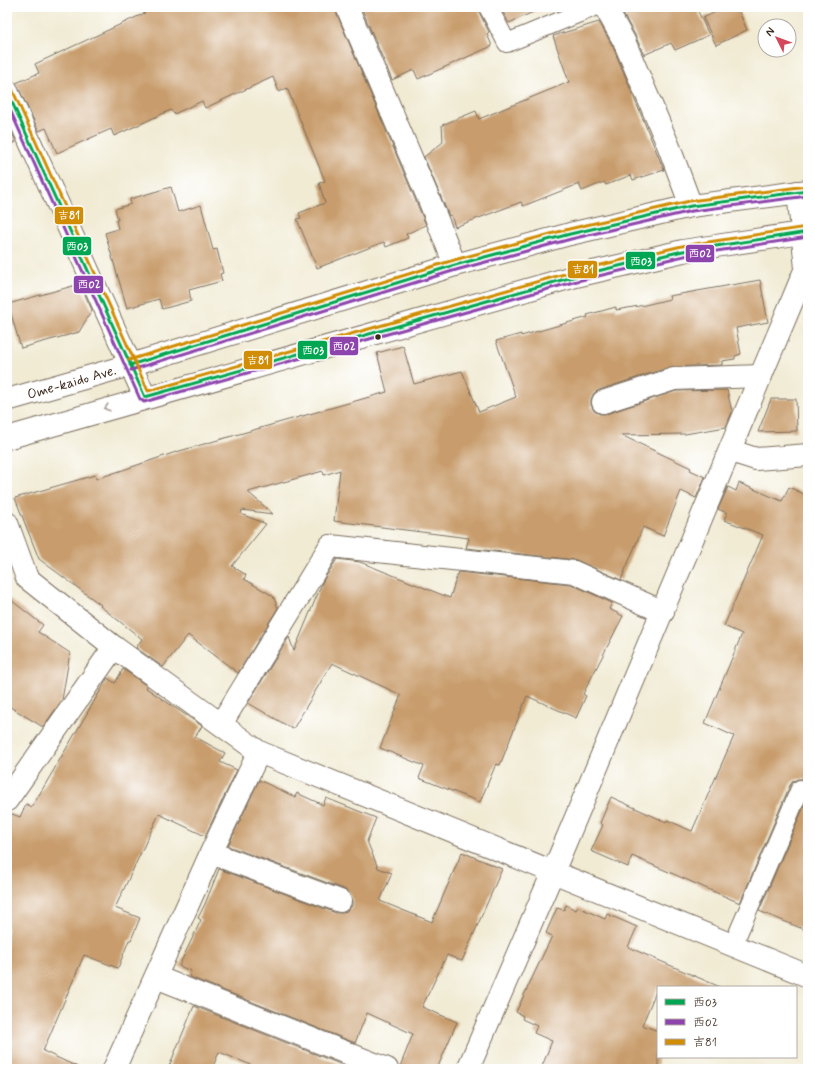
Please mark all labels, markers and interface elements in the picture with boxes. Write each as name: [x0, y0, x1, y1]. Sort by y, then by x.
north arrow: [757, 18, 797, 58]
text: N: [763, 25, 778, 39]
line badge: 吉81: [54, 206, 84, 225]
text: 吉81: [58, 209, 80, 223]
line badge: 西03: [62, 236, 92, 256]
text: 西03: [66, 240, 88, 254]
line badge: 西02: [685, 244, 715, 263]
text: 西02: [689, 247, 712, 261]
line badge: 西03: [625, 251, 656, 270]
text: 西03: [630, 255, 652, 269]
line badge: 吉81: [567, 260, 598, 279]
text: 吉81: [572, 263, 594, 277]
line badge: 西02: [73, 275, 104, 294]
text: 西02: [78, 278, 101, 292]
unlabelled marker: [373, 332, 383, 342]
line badge: 西02: [329, 336, 359, 356]
line badge: 西03: [297, 340, 328, 360]
text: 西02: [333, 340, 356, 354]
text: 西03: [302, 344, 324, 358]
line badge: 吉81: [243, 350, 273, 370]
text: 吉81: [247, 354, 269, 368]
street label: Ome-kaido Ave.: [25, 361, 118, 404]
one-way arrow: [104, 403, 111, 412]
legend: [657, 986, 797, 1058]
text: 西03: [693, 995, 717, 1011]
text: 西02: [693, 1015, 718, 1031]
text: 吉81: [693, 1035, 717, 1051]

